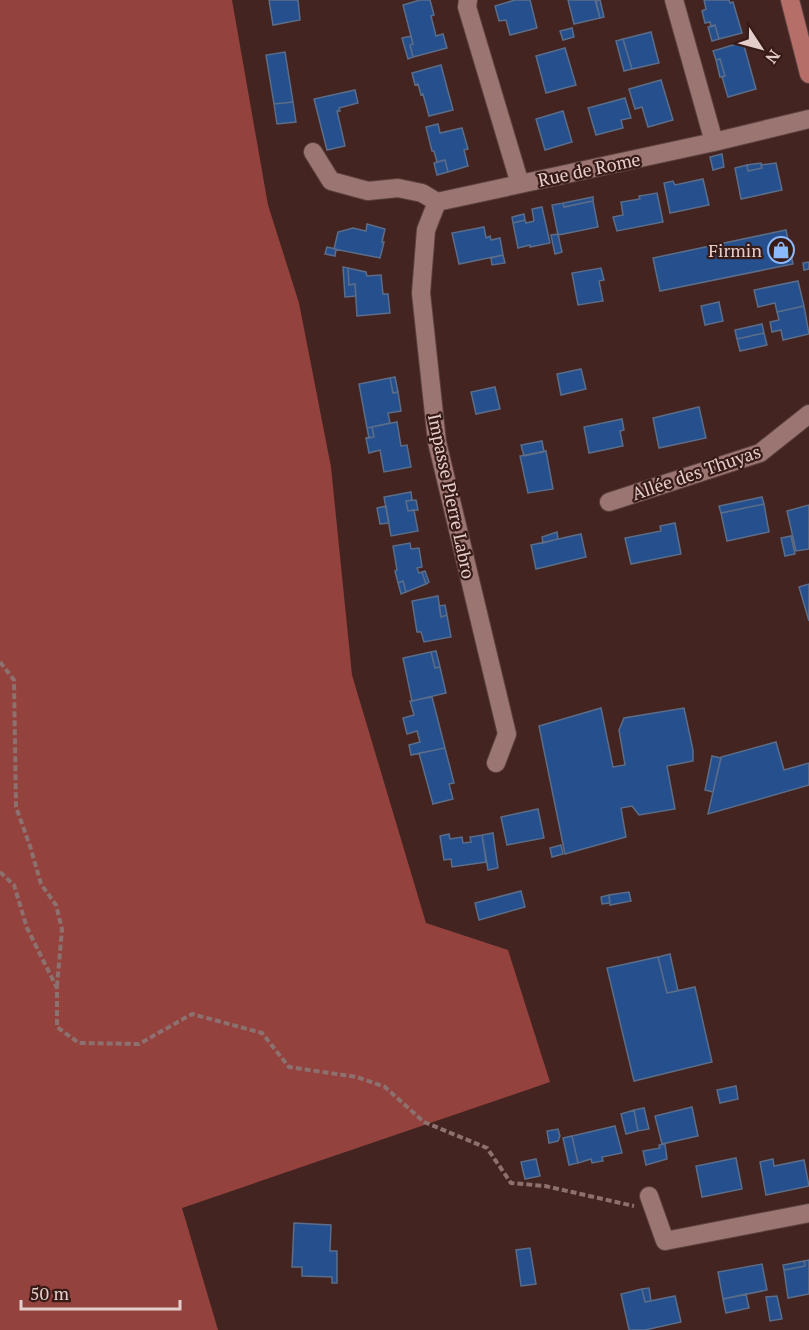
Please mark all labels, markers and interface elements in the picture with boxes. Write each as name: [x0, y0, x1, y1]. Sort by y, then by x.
north arrow: [731, 18, 791, 78]
text: N: [761, 45, 786, 68]
street label: Rue de Rome: [535, 146, 643, 192]
shop icon: Firmin: [766, 235, 796, 265]
place label: Firmin: [708, 238, 762, 262]
street label: Impasse Pierre Labro: [423, 411, 481, 581]
street label: Allée des Thuyas: [628, 439, 764, 505]
scale bar: [21, 1273, 180, 1311]
text: 50 m: [30, 1281, 70, 1305]

